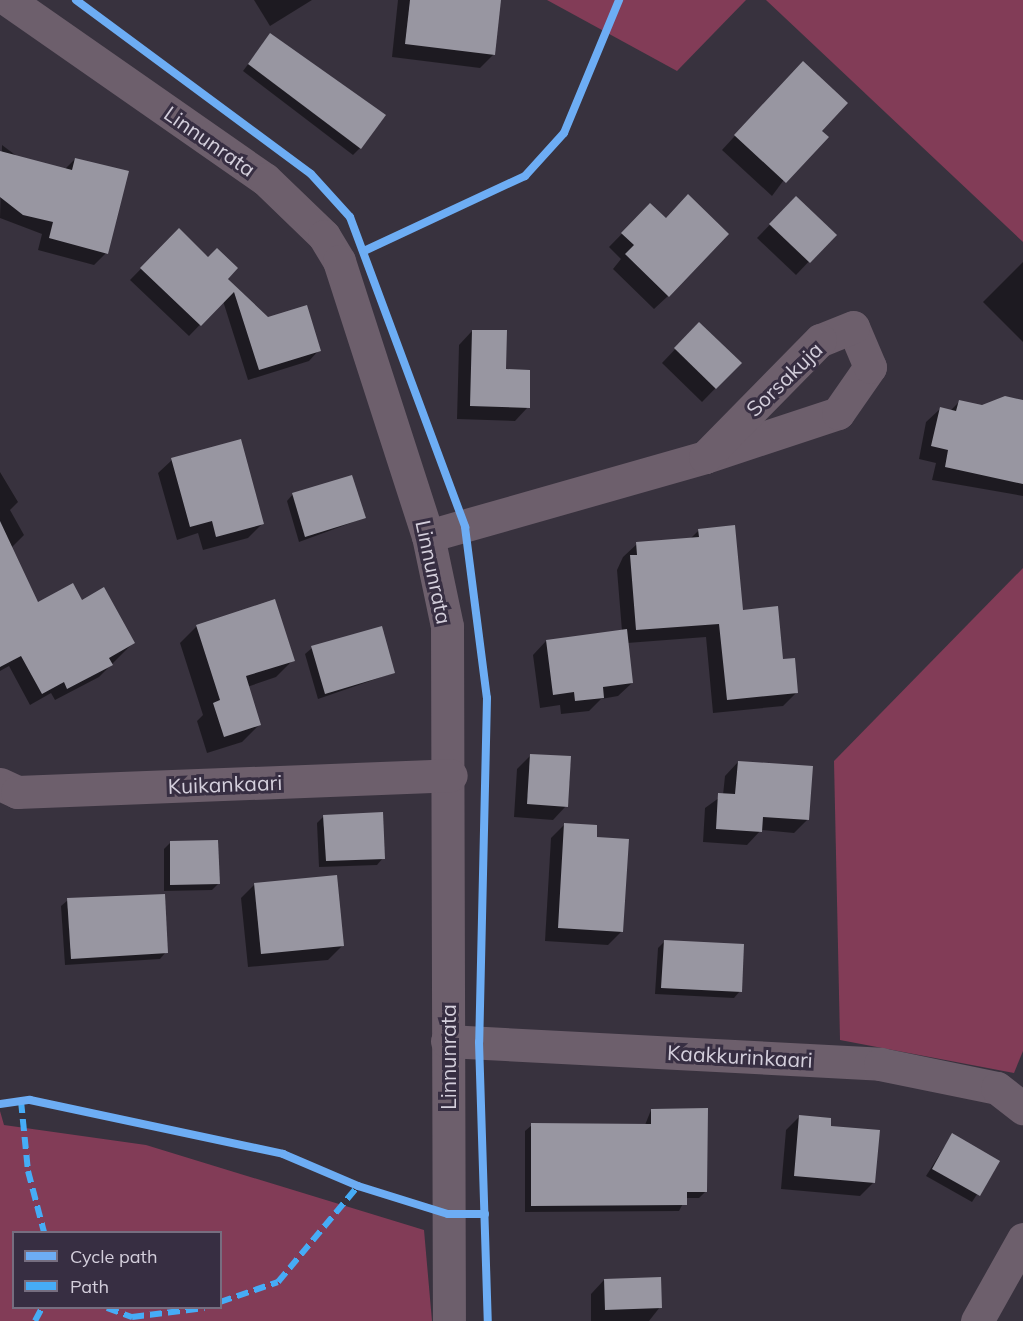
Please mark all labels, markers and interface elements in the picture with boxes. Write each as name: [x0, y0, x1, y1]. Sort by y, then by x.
street label: Linnunrata: [160, 100, 260, 182]
street label: Sorsakuja: [741, 337, 827, 421]
street label: Linnunrata: [411, 518, 457, 626]
street label: Kuikankaari: [167, 769, 283, 799]
street label: Linnunrata: [435, 1004, 461, 1110]
street label: Kaakkurinkaari: [667, 1040, 813, 1072]
legend: [12, 1231, 222, 1309]
text: Cycle path: [70, 1245, 157, 1268]
text: Path: [70, 1275, 109, 1298]

